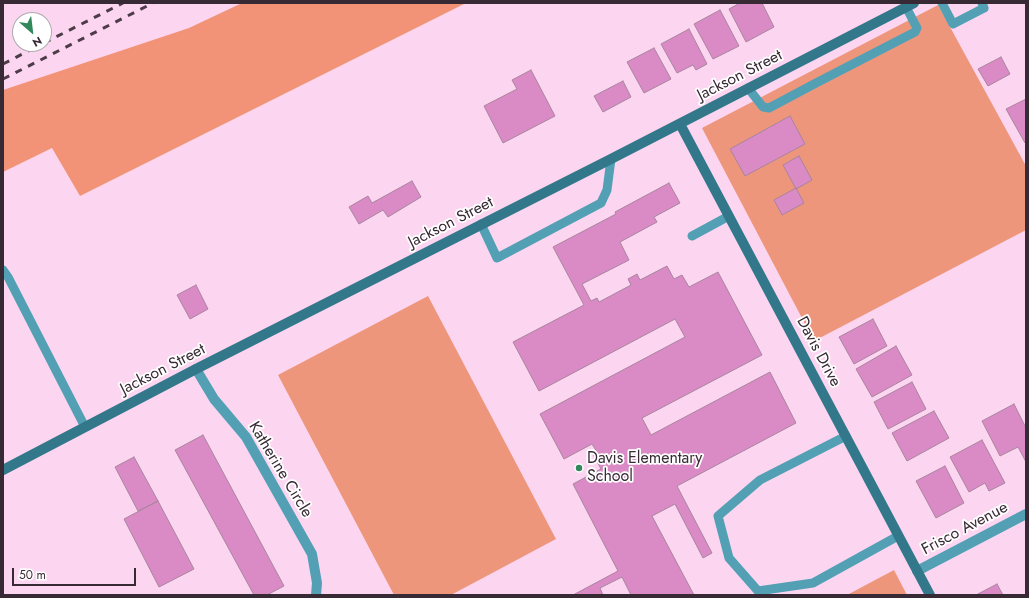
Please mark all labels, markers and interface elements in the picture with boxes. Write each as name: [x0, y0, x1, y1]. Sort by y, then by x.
north arrow: [12, 12, 52, 52]
text: N: [30, 33, 45, 51]
street label: Jackson Street: [694, 46, 786, 106]
street label: Jackson Street: [405, 193, 497, 253]
street label: Davis Drive: [792, 314, 844, 390]
street label: Jackson Street: [117, 340, 209, 400]
street label: Katherine Circle: [244, 419, 316, 521]
place label: Davis Elementary School: [587, 449, 702, 487]
marker: Davis Elementary School: [574, 463, 584, 473]
street label: Frisco Avenue: [919, 498, 1011, 560]
scale bar: [14, 560, 138, 586]
text: 50 m: [19, 566, 46, 584]

